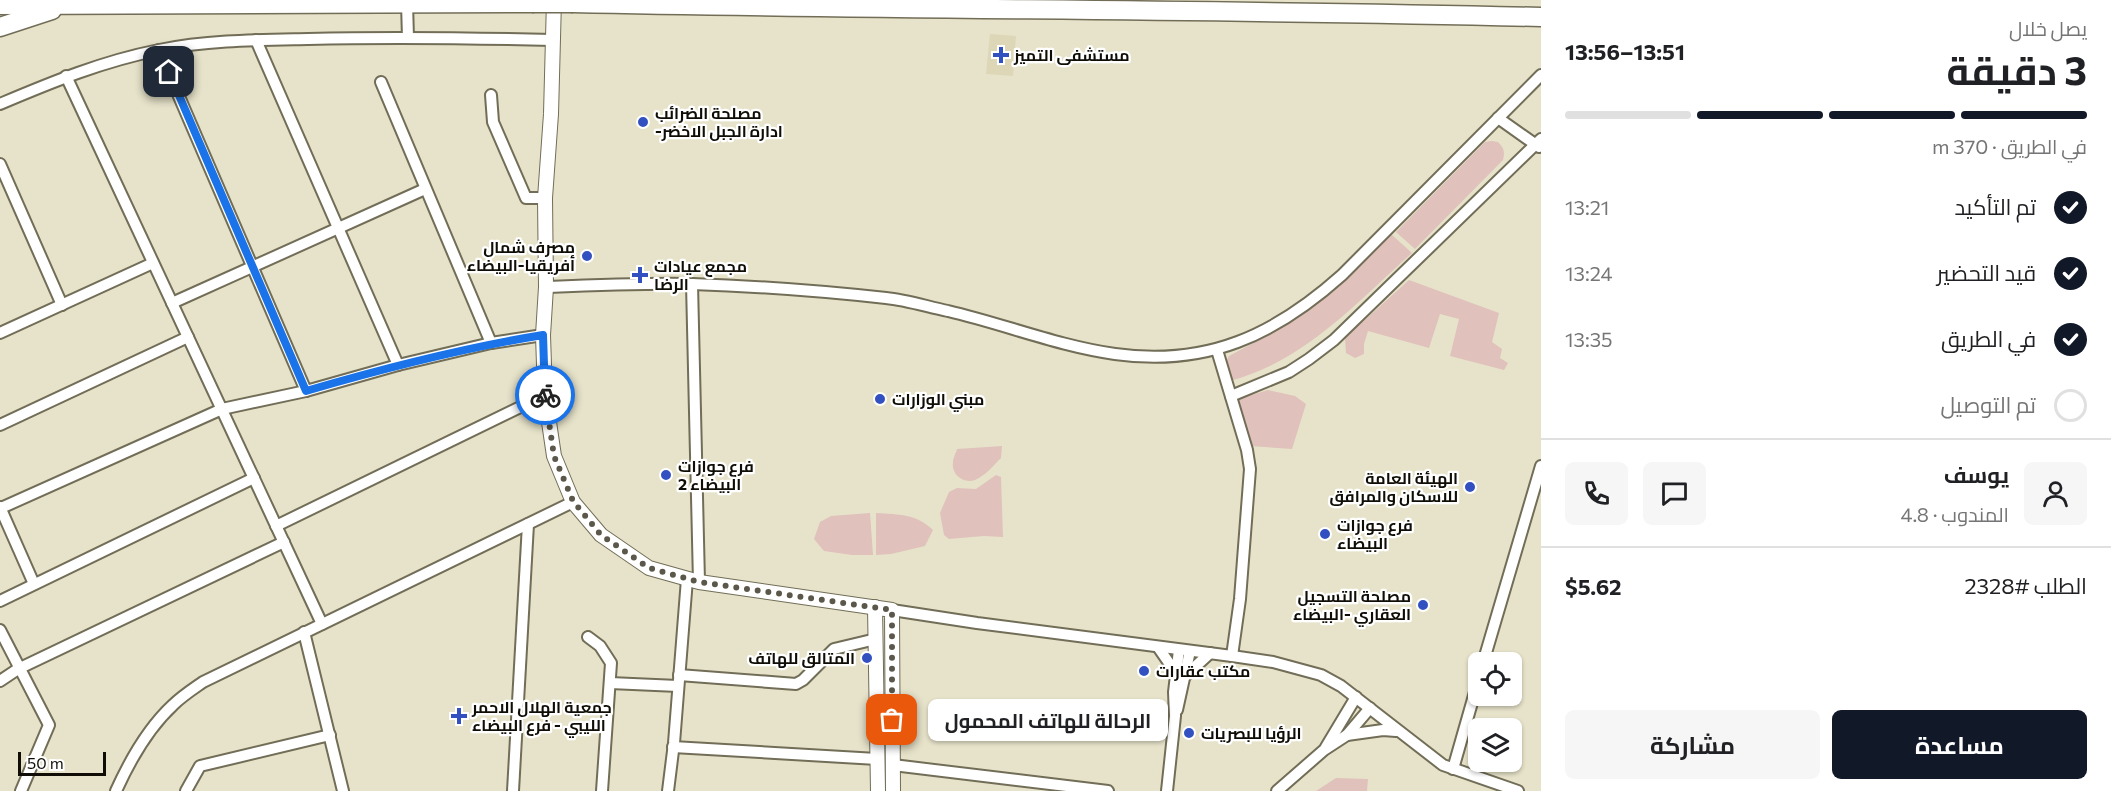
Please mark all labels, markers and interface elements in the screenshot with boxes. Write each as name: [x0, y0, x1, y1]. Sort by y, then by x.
text: يصل خلال: [2009, 16, 2087, 40]
text: 13:51–13:56: [1565, 38, 1685, 65]
place label: مستشفى التميز: [1013, 45, 1130, 65]
text: 3 دقيقة: [1947, 45, 2087, 93]
pin: [143, 46, 194, 97]
marker: مستشفى التميز: [992, 46, 1010, 64]
icon: home: [152, 55, 185, 88]
place label: مصلحة الضرائب -ادارة الجبل الاخضر: [655, 103, 783, 141]
marker: مصلحة الضرائب -ادارة الجبل الاخضر: [636, 115, 650, 129]
text: في الطريق · 370 m: [1932, 134, 2087, 158]
icon: check: [2054, 191, 2087, 224]
text: تم التأكيد: [1955, 193, 2036, 220]
text: 13:21: [1565, 195, 1609, 219]
place label: مصرف شمال أفريقيا-البيضاء: [467, 237, 575, 275]
marker: مصرف شمال أفريقيا-البيضاء: [580, 249, 594, 263]
place label: مجمع عيادات الرضا: [654, 256, 747, 294]
icon: check: [2054, 257, 2087, 290]
text: قيد التحضير: [1937, 259, 2036, 286]
text: 13:24: [1565, 261, 1612, 285]
marker: مجمع عيادات الرضا: [631, 266, 649, 284]
icon: check: [2054, 323, 2087, 356]
text: في الطريق: [1941, 325, 2036, 352]
text: 13:35: [1565, 327, 1613, 351]
courier: [515, 365, 575, 425]
icon: bike: [529, 379, 562, 412]
place label: مبني الوزارات: [892, 389, 984, 412]
text: تم التوصيل: [1940, 391, 2036, 418]
marker: مبني الوزارات: [873, 392, 887, 406]
place label: فرع جوازات البيضاء 2: [678, 456, 754, 493]
text: يوسف: [1944, 461, 2009, 488]
button: phone: [1565, 462, 1628, 525]
button: chat: [1643, 462, 1706, 525]
button: person: [2024, 462, 2087, 525]
marker: فرع جوازات البيضاء 2: [659, 468, 673, 482]
place label: الهيئة العامة للاسكان والمرافق: [1329, 468, 1458, 506]
marker: الهيئة العامة للاسكان والمرافق: [1463, 480, 1477, 494]
text: المندوب · 4.8: [1901, 502, 2009, 526]
place label: فرع جوازات البيضاء: [1337, 515, 1413, 552]
marker: فرع جوازات البيضاء: [1318, 527, 1332, 541]
text: الطلب #2328: [1964, 572, 2087, 599]
text: $5.62: [1565, 573, 1622, 600]
place label: مصلحة التسجيل العقاري -البيضاء: [1293, 586, 1411, 627]
marker: مصلحة التسجيل العقاري -البيضاء: [1416, 598, 1430, 612]
place label: المتالق للهاتف: [748, 648, 855, 668]
marker: المتالق للهاتف: [860, 651, 874, 665]
map controls: [1468, 652, 1522, 772]
button: locate: [1468, 652, 1522, 706]
place label: مكتب عقارات: [1156, 661, 1250, 681]
marker: مكتب عقارات: [1137, 664, 1151, 678]
pin: [866, 694, 917, 745]
place label: جمعية الهلال الاحمر الليبي - فرع البيضاء: [471, 697, 612, 738]
callout: الرحالة للهاتف المحمول: [928, 699, 1168, 741]
icon: bag: [875, 703, 908, 736]
marker: جمعية الهلال الاحمر الليبي - فرع البيضاء: [450, 707, 468, 725]
text: الرحالة للهاتف المحمول: [945, 708, 1151, 732]
button: مشاركة: [1565, 710, 1820, 779]
button: مساعدة: [1832, 710, 2087, 779]
button: layers: [1468, 718, 1522, 772]
place label: الرؤيا للبصريات: [1201, 723, 1301, 743]
marker: الرؤيا للبصريات: [1182, 726, 1196, 740]
scale bar: [18, 749, 106, 776]
text: 50 m: [27, 753, 64, 772]

